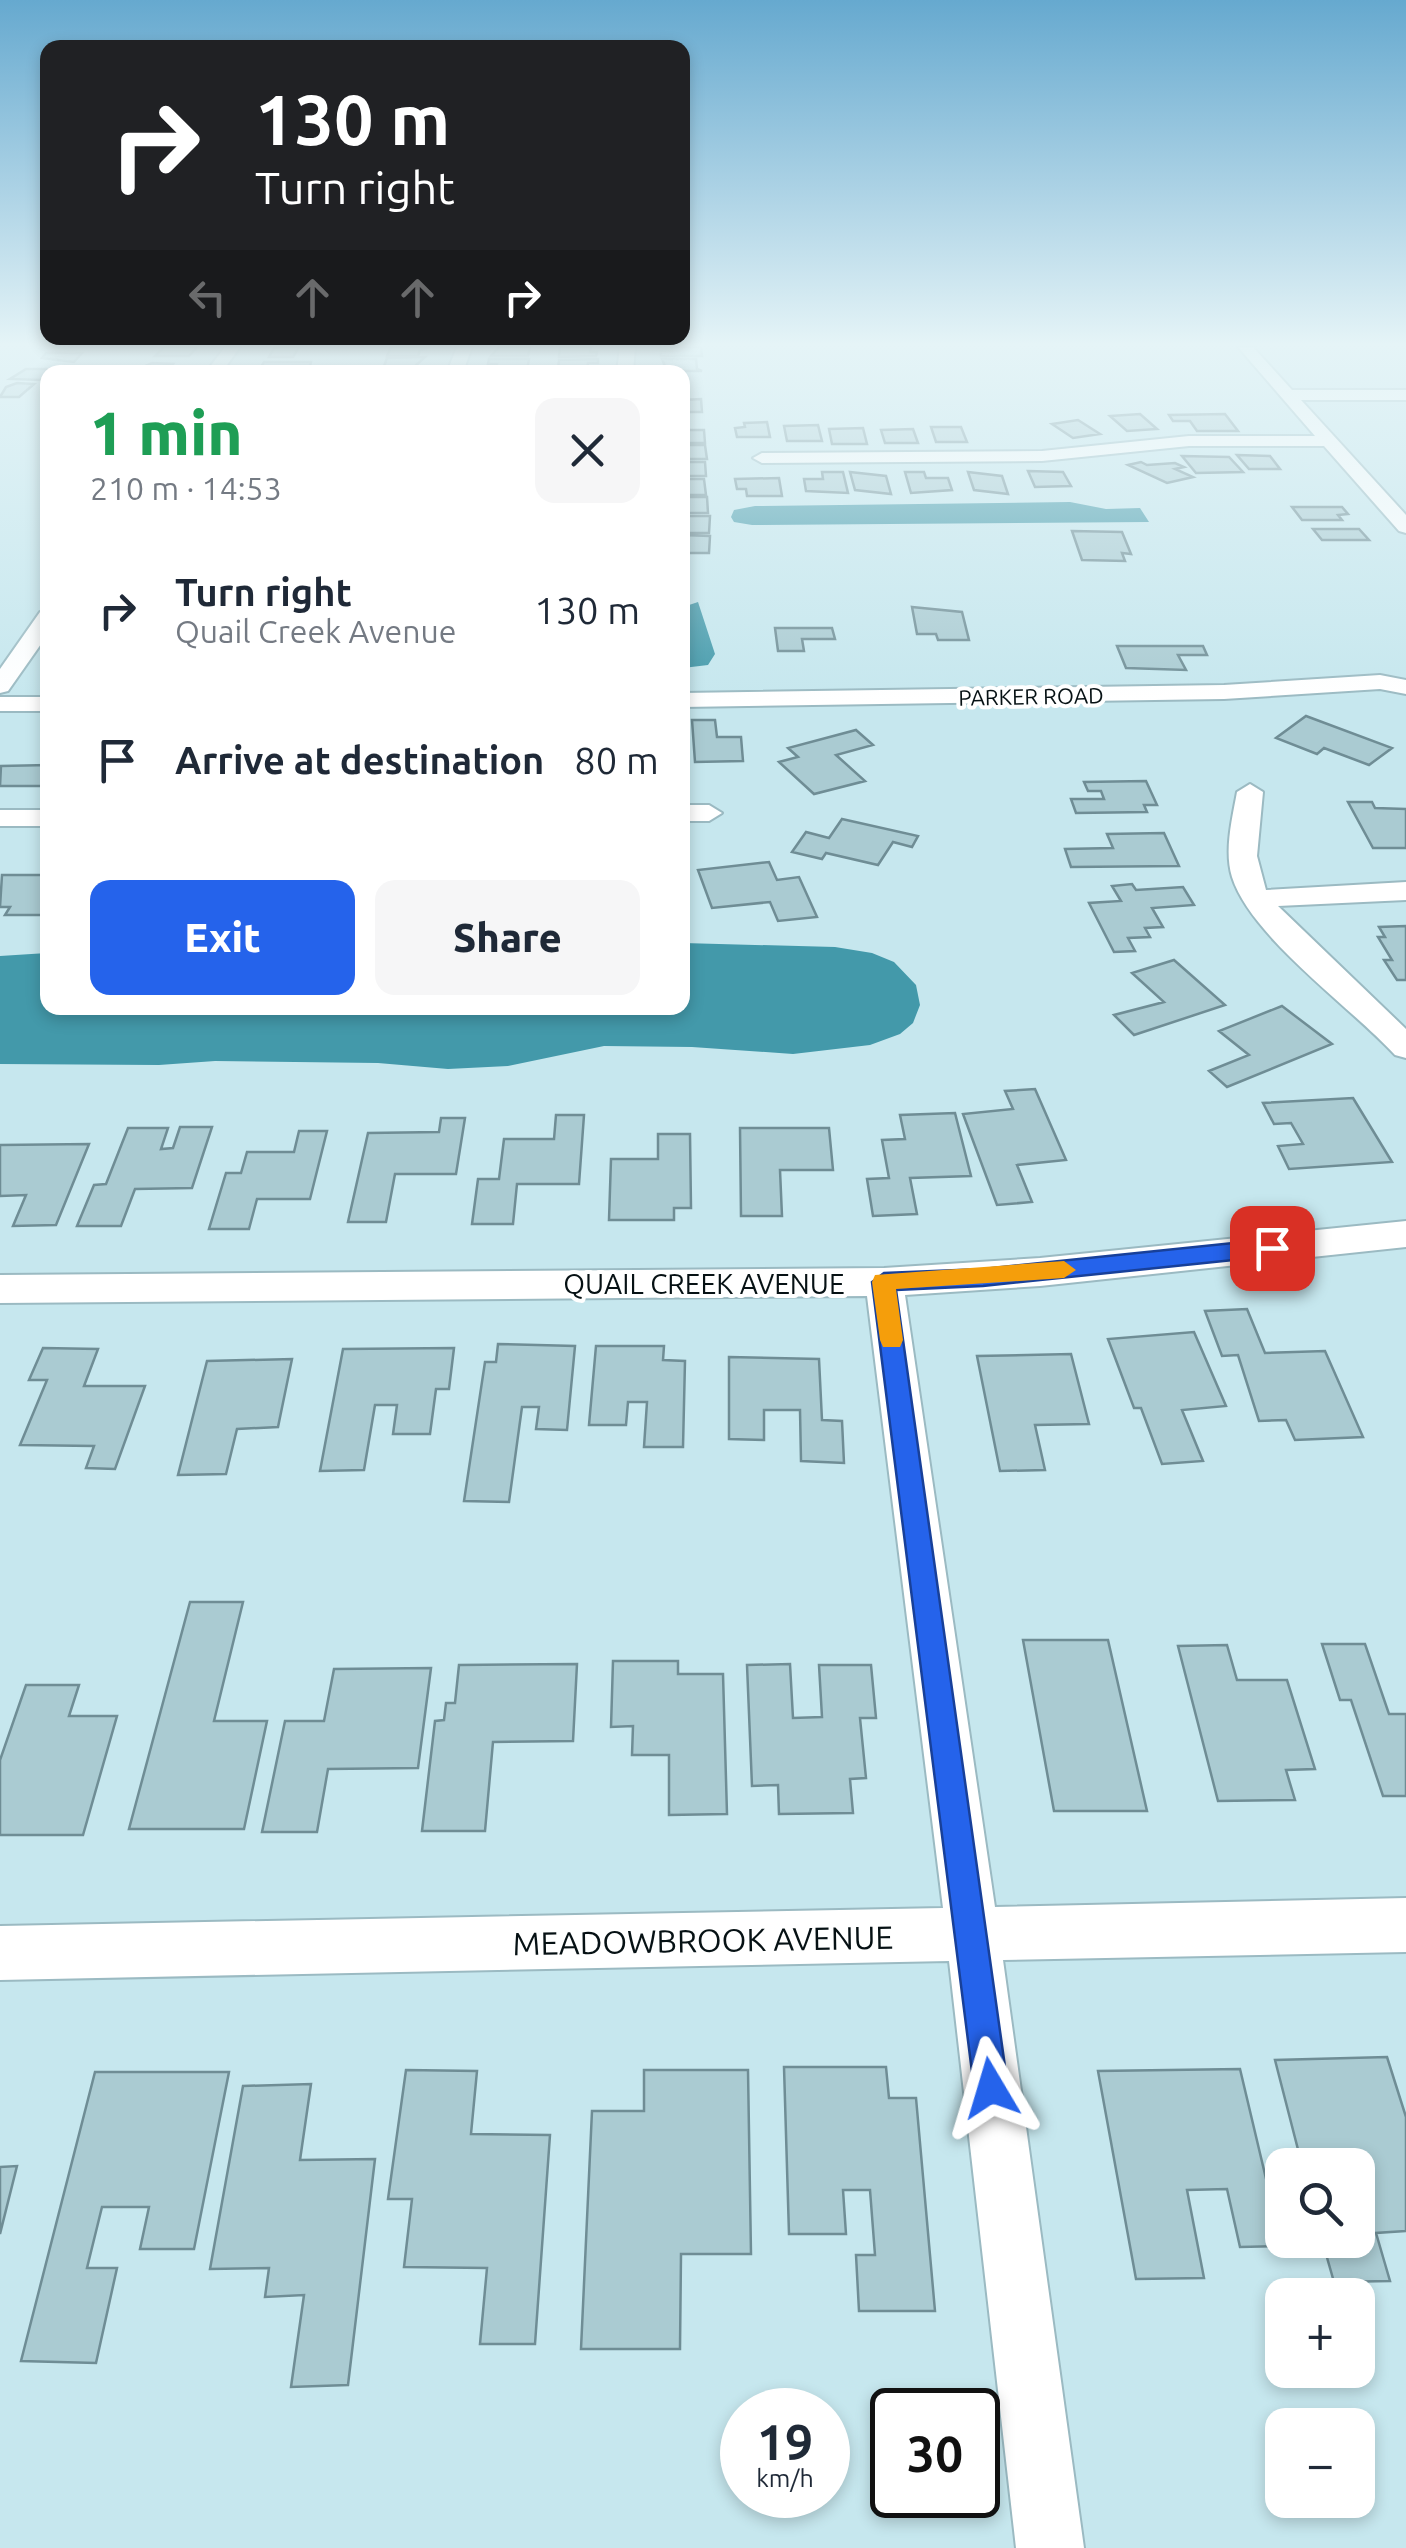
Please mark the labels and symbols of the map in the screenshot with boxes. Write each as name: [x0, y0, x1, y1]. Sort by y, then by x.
street label: PARKER ROAD: [958, 682, 1104, 710]
pin: [1230, 1206, 1315, 1291]
street label: QUAIL CREEK AVENUE: [563, 1268, 845, 1299]
street label: MEADOWBROOK AVENUE: [512, 1919, 894, 1961]
position arrow: [939, 2036, 1043, 2140]
speed limit sign: 30: [870, 2388, 1000, 2518]

